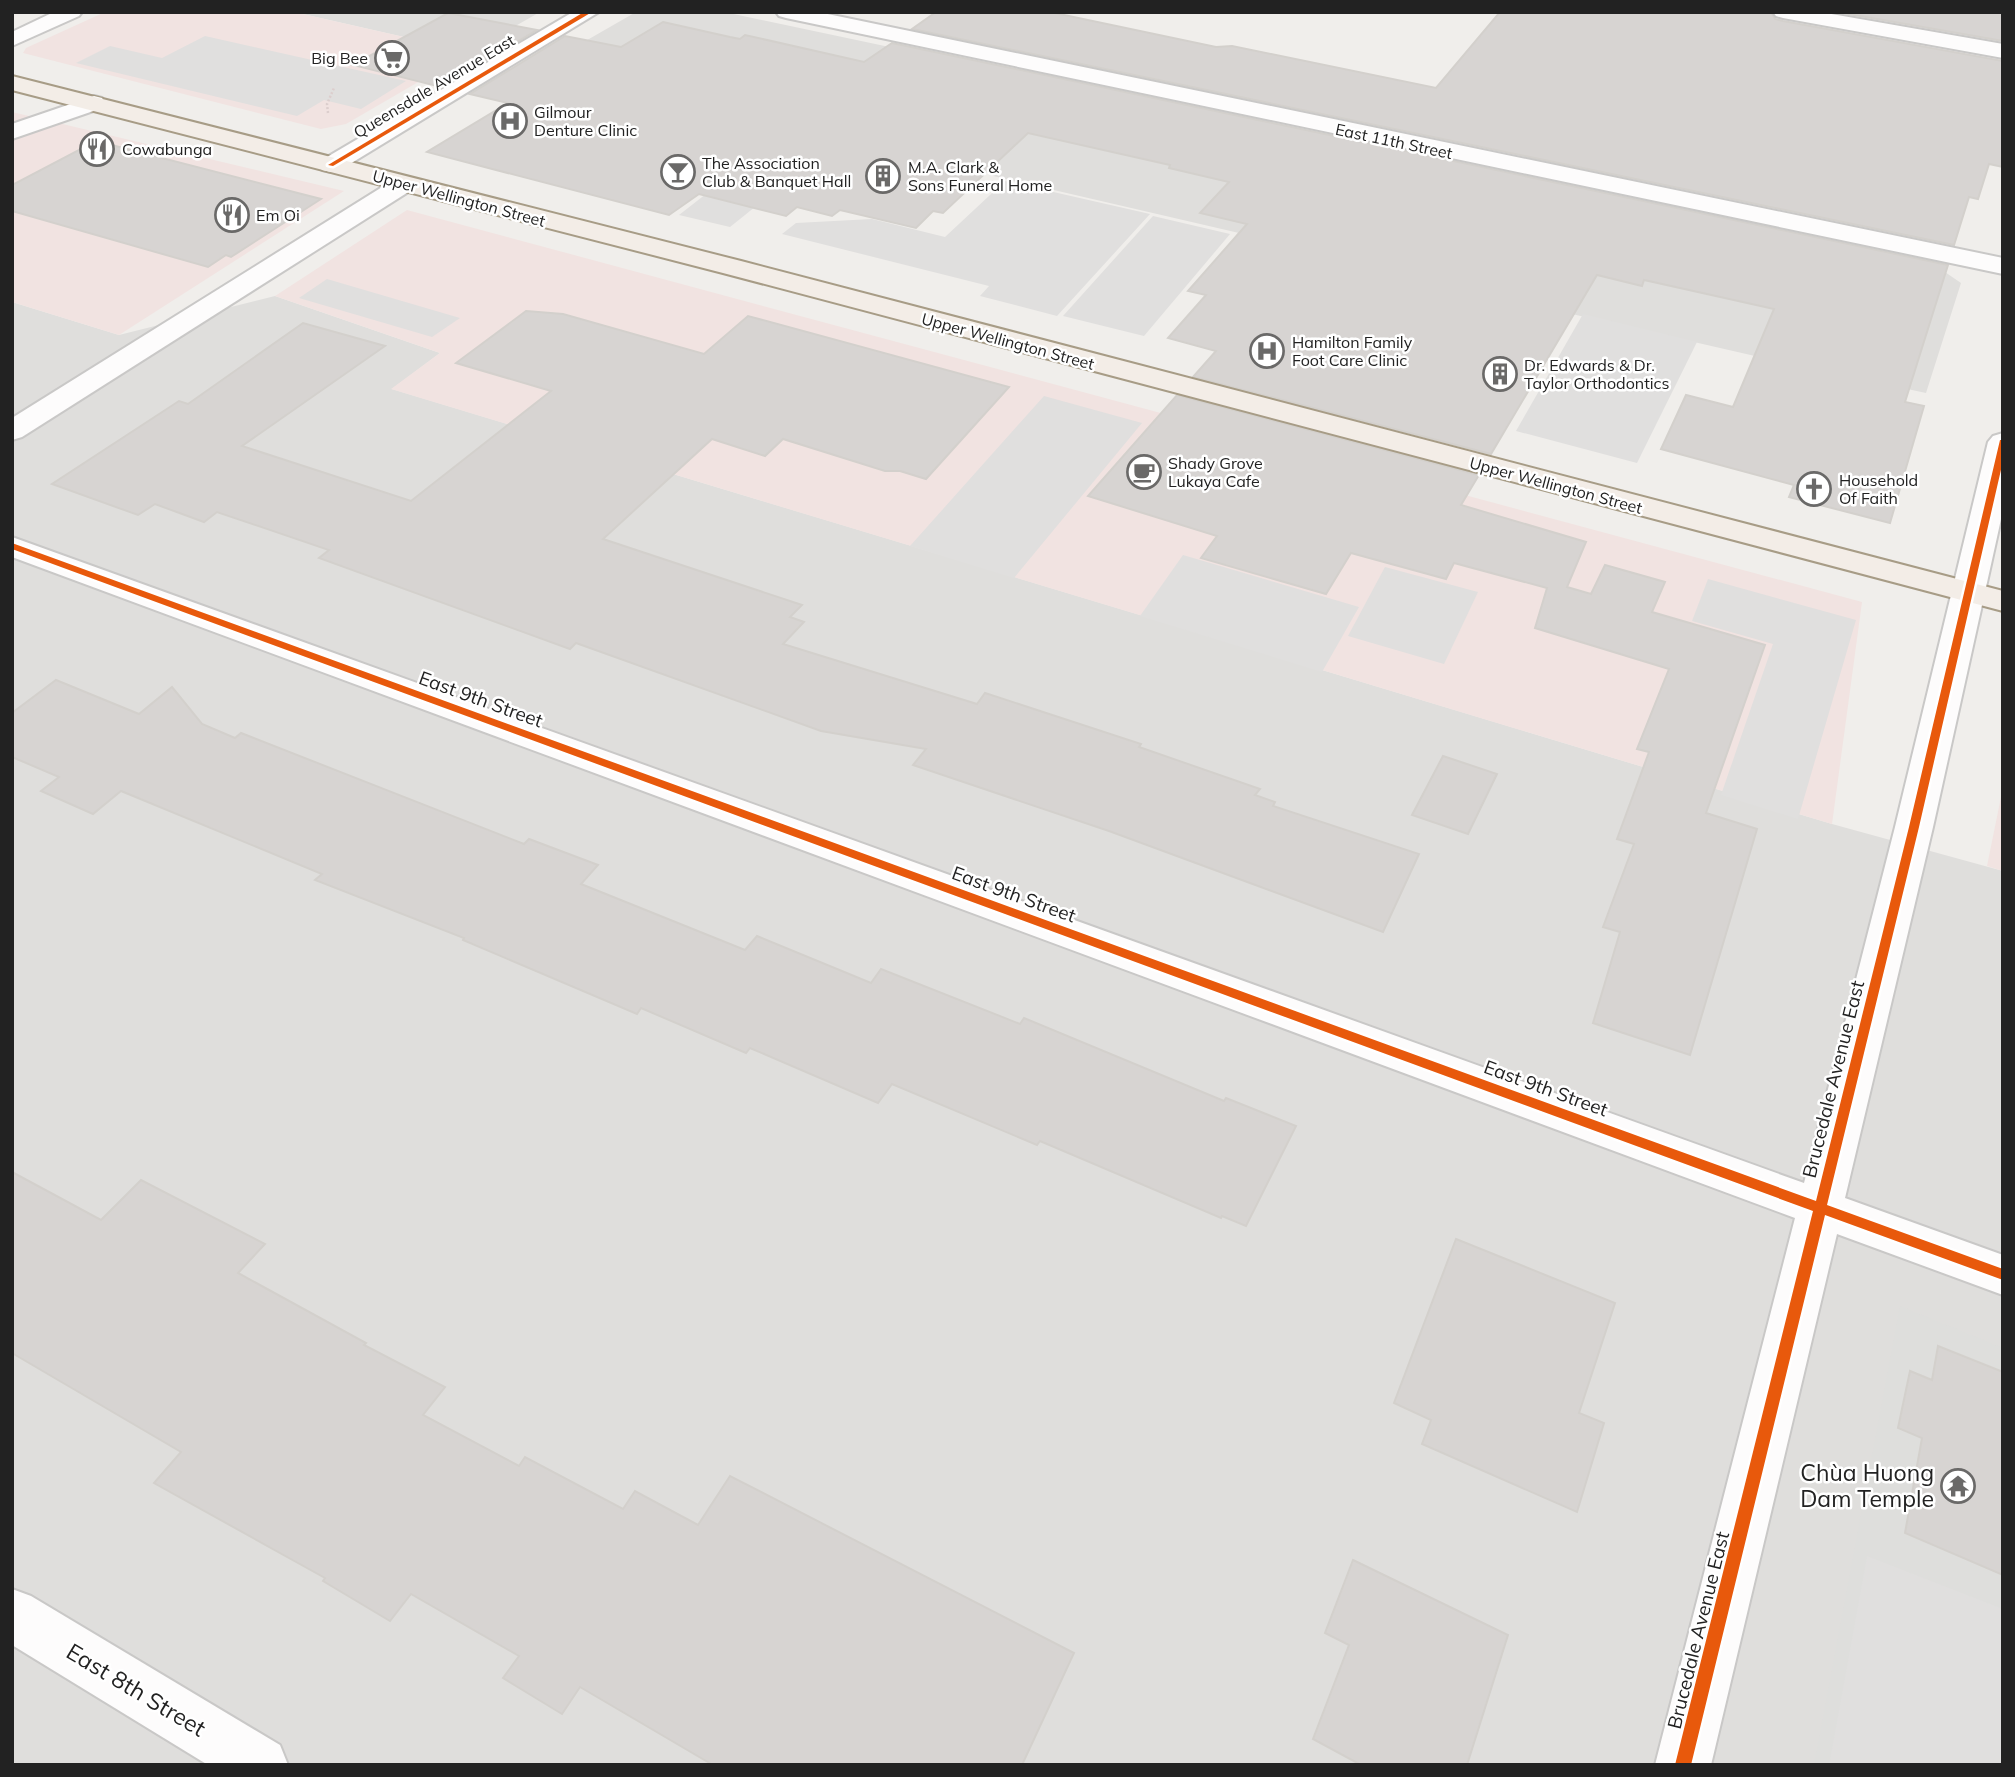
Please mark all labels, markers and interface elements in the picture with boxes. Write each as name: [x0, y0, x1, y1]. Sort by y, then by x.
street label: Queensdale Avenue East: [350, 30, 519, 142]
supermarket icon: Big Bee: [373, 39, 411, 77]
place label: Big Bee: [311, 48, 368, 68]
hospital icon: Gilmour Denture Clinic: [491, 102, 529, 140]
place label: Gilmour Denture Clinic: [534, 102, 637, 140]
street label: East 11th Street: [1334, 119, 1455, 163]
restaurant icon: Cowabunga: [78, 130, 116, 168]
place label: Cowabunga: [122, 139, 212, 159]
bar icon: The Association Club & Banquet Hall: [659, 153, 697, 191]
place label: The Association Club & Banquet Hall: [702, 153, 851, 191]
building icon: M.A. Clark & Sons Funeral Home: [864, 157, 902, 195]
place label: M.A. Clark & Sons Funeral Home: [908, 157, 1052, 195]
street label: Upper Wellington Street: [370, 165, 548, 231]
restaurant icon: Em Oi: [213, 196, 251, 234]
place label: Em Oi: [256, 205, 300, 225]
street label: Upper Wellington Street: [919, 308, 1097, 374]
hospital icon: Hamilton Family Foot Care Clinic: [1248, 332, 1286, 370]
place label: Hamilton Family Foot Care Clinic: [1292, 332, 1413, 370]
building icon: Dr. Edwards & Dr. Taylor Orthodontics: [1481, 355, 1519, 393]
place label: Dr. Edwards & Dr. Taylor Orthodontics: [1524, 355, 1670, 393]
street label: Upper Wellington Street: [1467, 452, 1645, 518]
cafe icon: Shady Grove Lukaya Cafe: [1125, 453, 1163, 491]
place label: Shady Grove Lukaya Cafe: [1168, 453, 1263, 491]
church icon: Household Of Faith: [1795, 470, 1833, 508]
place label: Household Of Faith: [1839, 470, 1918, 508]
street label: East 9th Street: [416, 665, 547, 733]
street label: East 9th Street: [949, 860, 1080, 928]
street label: Brucedale Avenue East: [1797, 978, 1869, 1180]
street label: East 9th Street: [1481, 1054, 1612, 1122]
place label: Chùa Huong Dam Temple: [1800, 1458, 1934, 1513]
temple icon: Chùa Huong Dam Temple: [1939, 1467, 1977, 1505]
street label: Brucedale Avenue East: [1662, 1529, 1734, 1731]
street label: East 8th Street: [61, 1637, 211, 1743]

